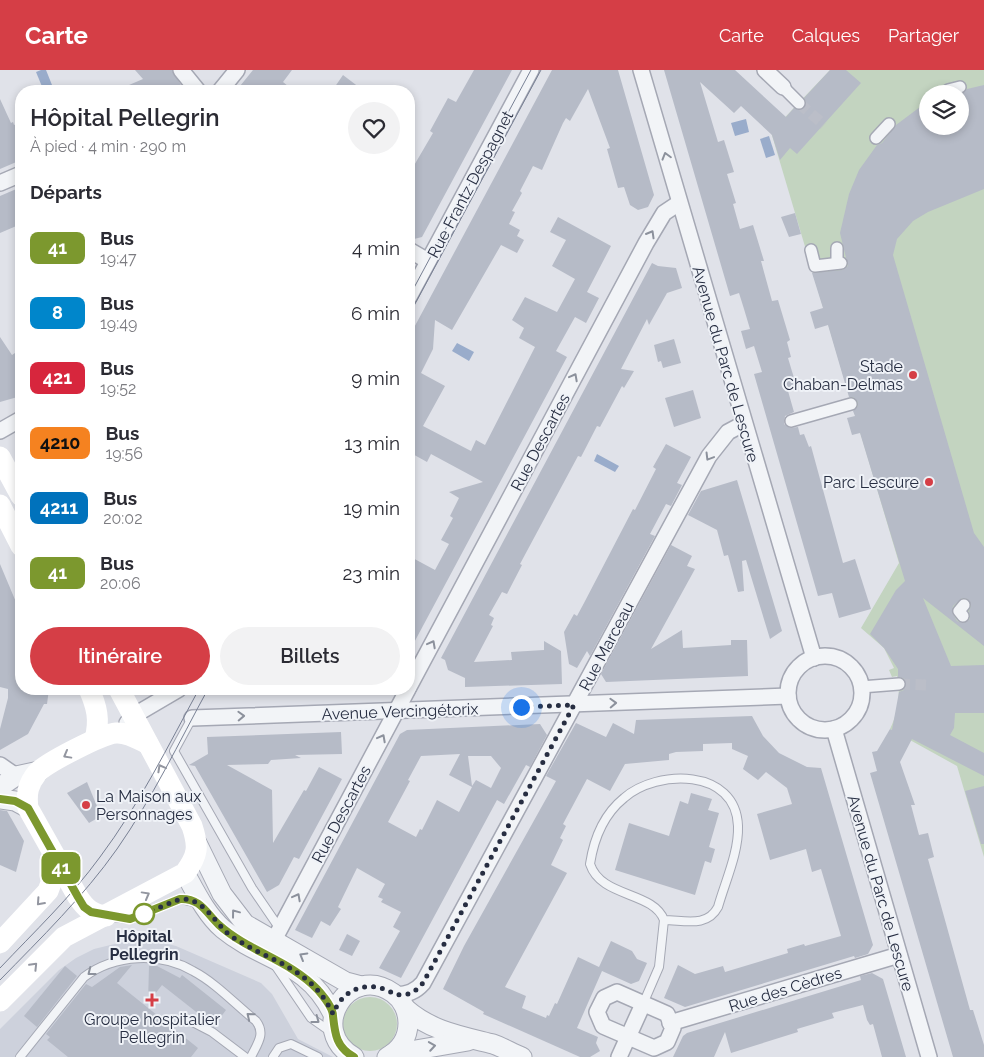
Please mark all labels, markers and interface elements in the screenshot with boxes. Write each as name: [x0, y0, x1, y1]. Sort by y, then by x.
text: Carte: [25, 21, 88, 50]
text: Carte: [719, 25, 764, 46]
text: Calques: [792, 25, 860, 46]
text: Partager: [888, 25, 959, 46]
map controls: [919, 85, 969, 135]
button: layers: [919, 85, 969, 135]
button: heart: [348, 102, 400, 154]
text: Hôpital Pellegrin: [30, 103, 220, 132]
street label: Rue Frantz Despagnet: [424, 107, 518, 261]
text: À pied · 4 min · 290 m: [30, 137, 186, 156]
one-way arrow: [661, 152, 671, 161]
text: Départs: [30, 181, 102, 203]
text: Bus: [100, 227, 134, 249]
one-way arrow: [644, 231, 654, 240]
text: 41: [48, 237, 67, 258]
text: 4 min: [352, 237, 400, 259]
text: 19:47: [100, 249, 136, 268]
street label: Avenue du Parc de Lescure: [688, 264, 763, 464]
text: Bus: [100, 292, 134, 314]
text: 8: [52, 302, 63, 323]
text: 6 min: [351, 302, 400, 324]
text: 19:49: [100, 314, 137, 333]
text: Bus: [100, 357, 134, 379]
place label: Stade Chaban-Delmas: [783, 357, 903, 394]
text: 421: [43, 367, 72, 388]
text: 9 min: [351, 367, 400, 389]
marker: Stade Chaban-Delmas: [907, 369, 919, 381]
one-way arrow: [568, 374, 578, 383]
text: 19:52: [100, 379, 136, 398]
street label: Rue Descartes: [507, 390, 574, 494]
text: Bus: [105, 422, 139, 444]
text: 4210: [40, 432, 80, 453]
text: 13 min: [344, 432, 400, 454]
text: 19:56: [105, 444, 143, 463]
one-way arrow: [705, 451, 715, 460]
place label: Parc Lescure: [823, 473, 919, 492]
marker: Parc Lescure: [923, 476, 935, 488]
text: Bus: [103, 487, 137, 509]
text: 4211: [40, 497, 78, 518]
text: 19 min: [343, 497, 400, 519]
text: 20:02: [103, 509, 142, 528]
text: Bus: [100, 552, 134, 574]
text: 41: [48, 562, 67, 583]
text: 23 min: [342, 562, 400, 584]
text: 20:06: [100, 574, 141, 593]
street label: Rue Marceau: [575, 599, 638, 694]
button: Itinéraire: [30, 627, 210, 685]
button: Billets: [220, 627, 400, 685]
one-way arrow: [426, 641, 436, 650]
your location: [509, 695, 534, 720]
one-way arrow: [610, 698, 618, 709]
street label: Avenue Vercingétorix: [321, 699, 479, 724]
one-way arrow: [238, 711, 245, 721]
one-way arrow: [375, 734, 385, 743]
one-way arrow: [63, 749, 72, 759]
street label: Rue Descartes: [308, 762, 375, 866]
one-way arrow: [157, 764, 167, 773]
place label: La Maison aux Personnages: [96, 787, 201, 824]
street label: Avenue du Parc de Lescure: [843, 793, 918, 993]
marker: La Maison aux Personnages: [80, 799, 92, 811]
line badge: 41: [38, 852, 84, 884]
text: 41: [51, 857, 71, 878]
one-way arrow: [140, 891, 149, 901]
one-way arrow: [291, 893, 301, 902]
one-way arrow: [37, 896, 46, 905]
marker: Hôpital Pellegrin: [133, 903, 155, 925]
one-way arrow: [232, 909, 241, 919]
place label: Hôpital Pellegrin: [109, 927, 179, 964]
one-way arrow: [299, 953, 308, 963]
one-way arrow: [28, 962, 37, 971]
street label: Rue des Cèdres: [726, 963, 844, 1016]
one-way arrow: [87, 966, 96, 975]
marker: Groupe hospitalier Pellegrin: [145, 993, 159, 1007]
place label: Groupe hospitalier Pellegrin: [84, 1010, 220, 1047]
one-way arrow: [246, 1012, 255, 1021]
one-way arrow: [310, 1015, 319, 1023]
one-way arrow: [428, 1042, 436, 1052]

